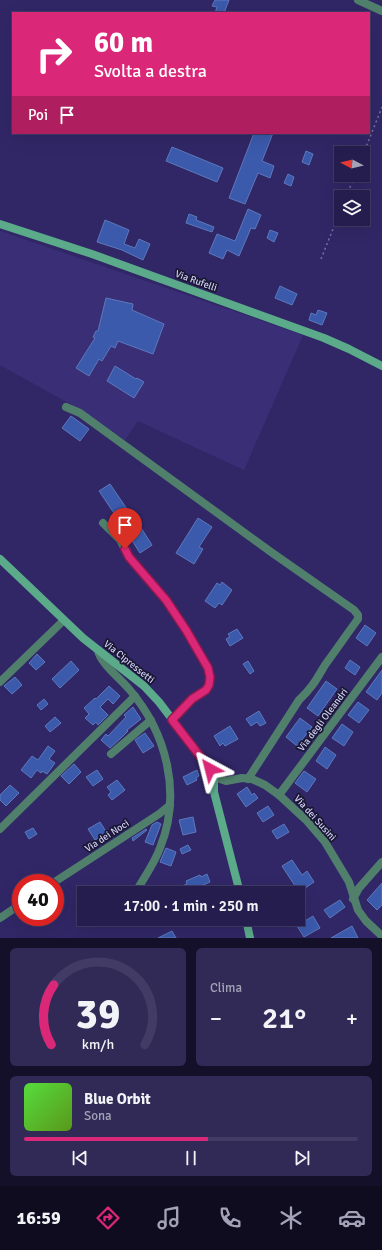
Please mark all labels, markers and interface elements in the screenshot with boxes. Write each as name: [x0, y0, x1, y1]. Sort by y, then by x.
text: 60 m: [94, 26, 153, 60]
icon: right: [28, 28, 80, 80]
text: Svolta a destra: [94, 60, 207, 82]
icon: arrive: [56, 104, 78, 126]
text: Poi: [28, 106, 48, 124]
north arrow: [334, 146, 370, 182]
map controls: [334, 146, 370, 226]
button: layers: [334, 190, 370, 226]
street label: Via Rufelli: [173, 268, 219, 294]
pin: [108, 508, 142, 549]
icon: arrive: [114, 514, 136, 536]
street label: Via Cipressetti: [101, 638, 157, 686]
street label: Via degli Oleandri: [295, 686, 351, 754]
position arrow: [189, 748, 231, 790]
street label: Via dei Susini: [291, 793, 339, 843]
street label: Via dei Noci: [83, 817, 131, 855]
speed limit sign: 40: [12, 874, 64, 926]
text: 17:00 · 1 min · 250 m: [124, 897, 258, 915]
text: Clima: [210, 980, 242, 996]
text: 39: [76, 989, 120, 1040]
text: 21°: [262, 1000, 306, 1037]
text: −: [210, 1005, 222, 1032]
text: +: [346, 1005, 358, 1032]
text: km/h: [82, 1036, 114, 1053]
text: Blue Orbit: [84, 1090, 151, 1108]
text: Sona: [84, 1108, 112, 1124]
icon: previous: [69, 1147, 91, 1169]
icon: pause: [180, 1147, 202, 1169]
icon: next: [291, 1147, 313, 1169]
icon: directions: [94, 1204, 122, 1232]
icon: music: [155, 1204, 183, 1232]
icon: phone: [216, 1204, 244, 1232]
icon: climate: [277, 1204, 305, 1232]
icon: car: [338, 1204, 366, 1232]
text: 16:59: [16, 1207, 61, 1229]

